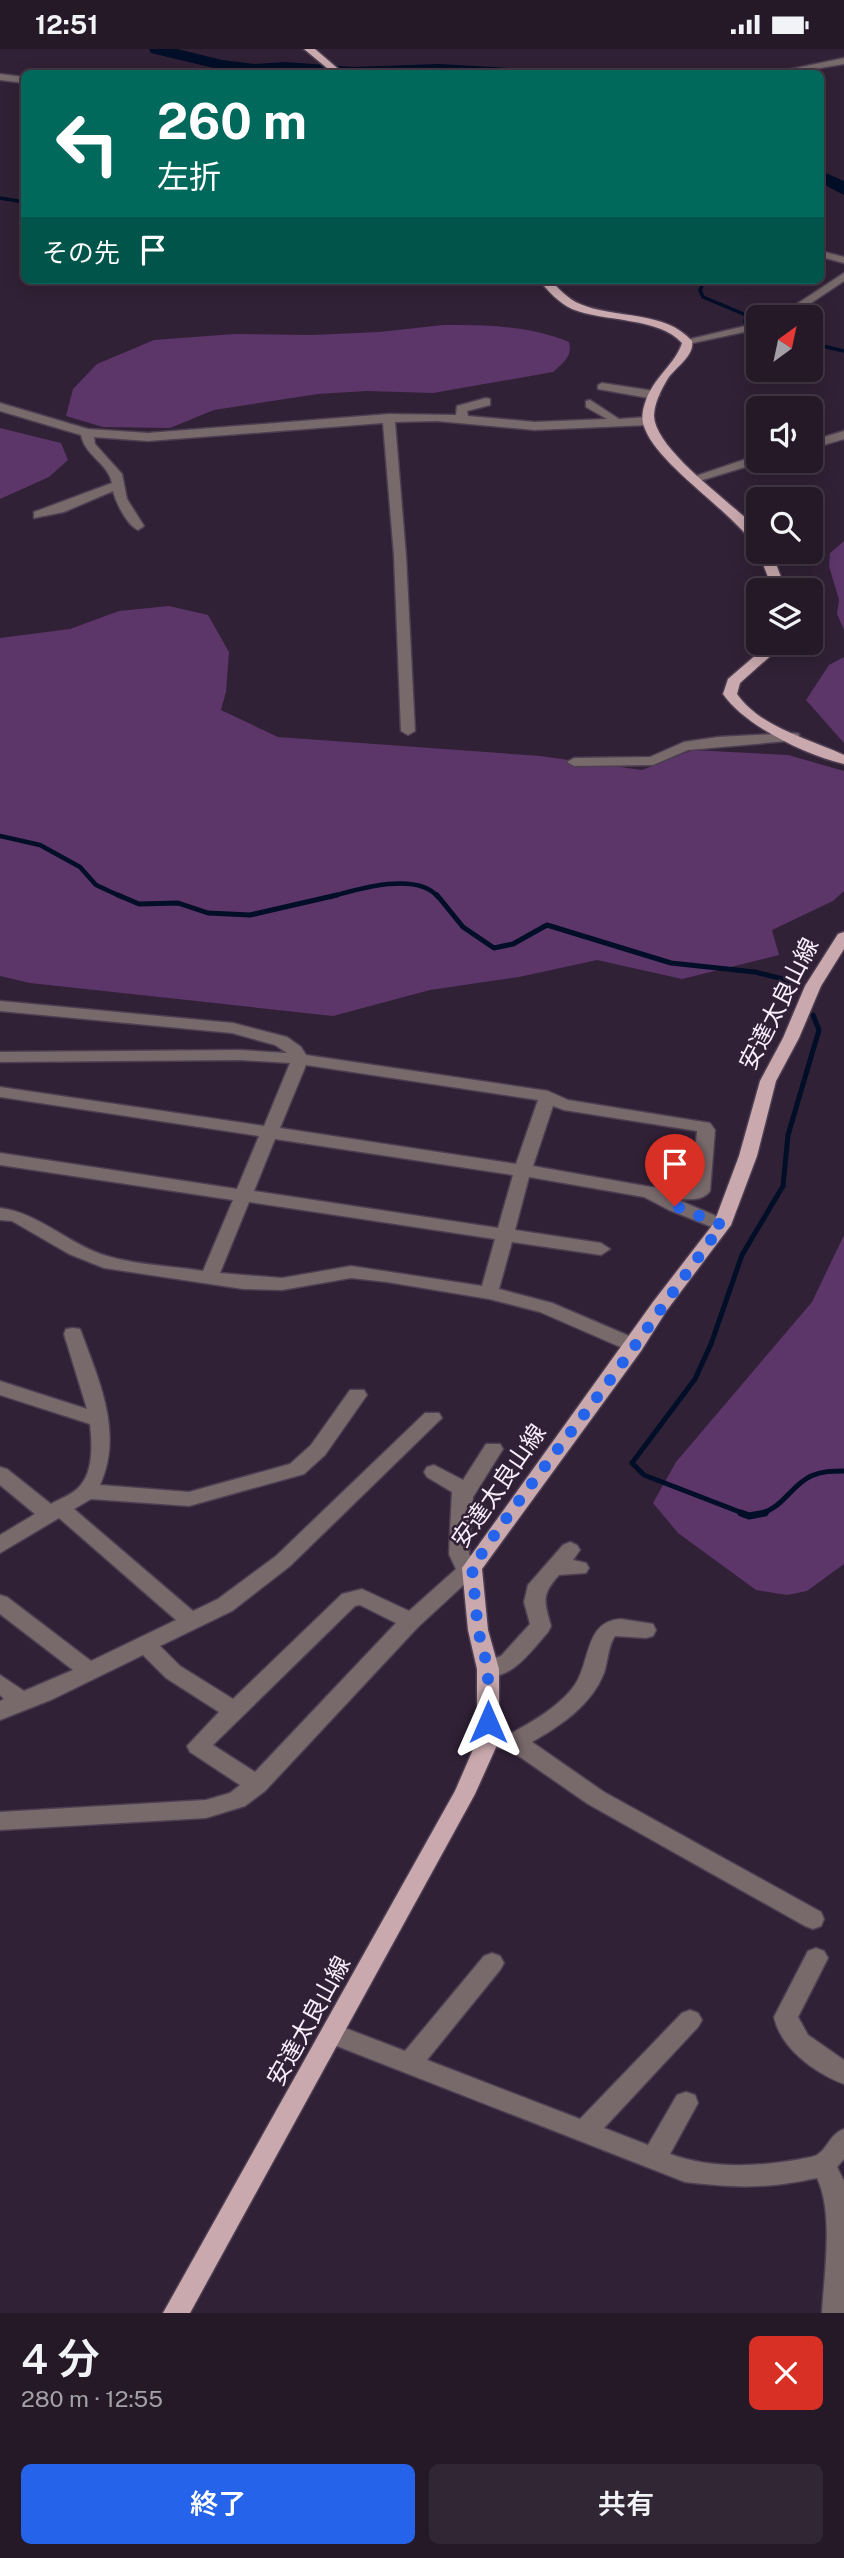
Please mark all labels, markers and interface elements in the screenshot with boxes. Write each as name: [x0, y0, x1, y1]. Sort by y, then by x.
text: 12:51: [35, 9, 98, 40]
text: 260 m: [157, 92, 307, 150]
icon: left: [42, 98, 133, 189]
text: 左折: [157, 158, 221, 195]
icon: arrive: [134, 231, 172, 269]
text: その先: [42, 237, 120, 268]
north arrow: [746, 305, 822, 381]
map controls: [746, 305, 823, 655]
button: sound: [746, 396, 823, 473]
button: search: [746, 487, 823, 564]
button: layers: [746, 578, 823, 655]
street label: 安達太良山線: [733, 933, 823, 1074]
pin: [645, 1134, 705, 1206]
icon: arrive: [656, 1145, 694, 1183]
street label: 安達太良山線: [445, 1418, 551, 1552]
position arrow: [451, 1685, 525, 1759]
street label: 安達太良山線: [261, 1951, 355, 2090]
text: 4 分: [21, 2334, 100, 2383]
button: close: [749, 2336, 823, 2410]
text: 280 m · 12:55: [21, 2385, 163, 2412]
button: 終了: [21, 2464, 415, 2544]
button: 共有: [429, 2464, 823, 2544]

